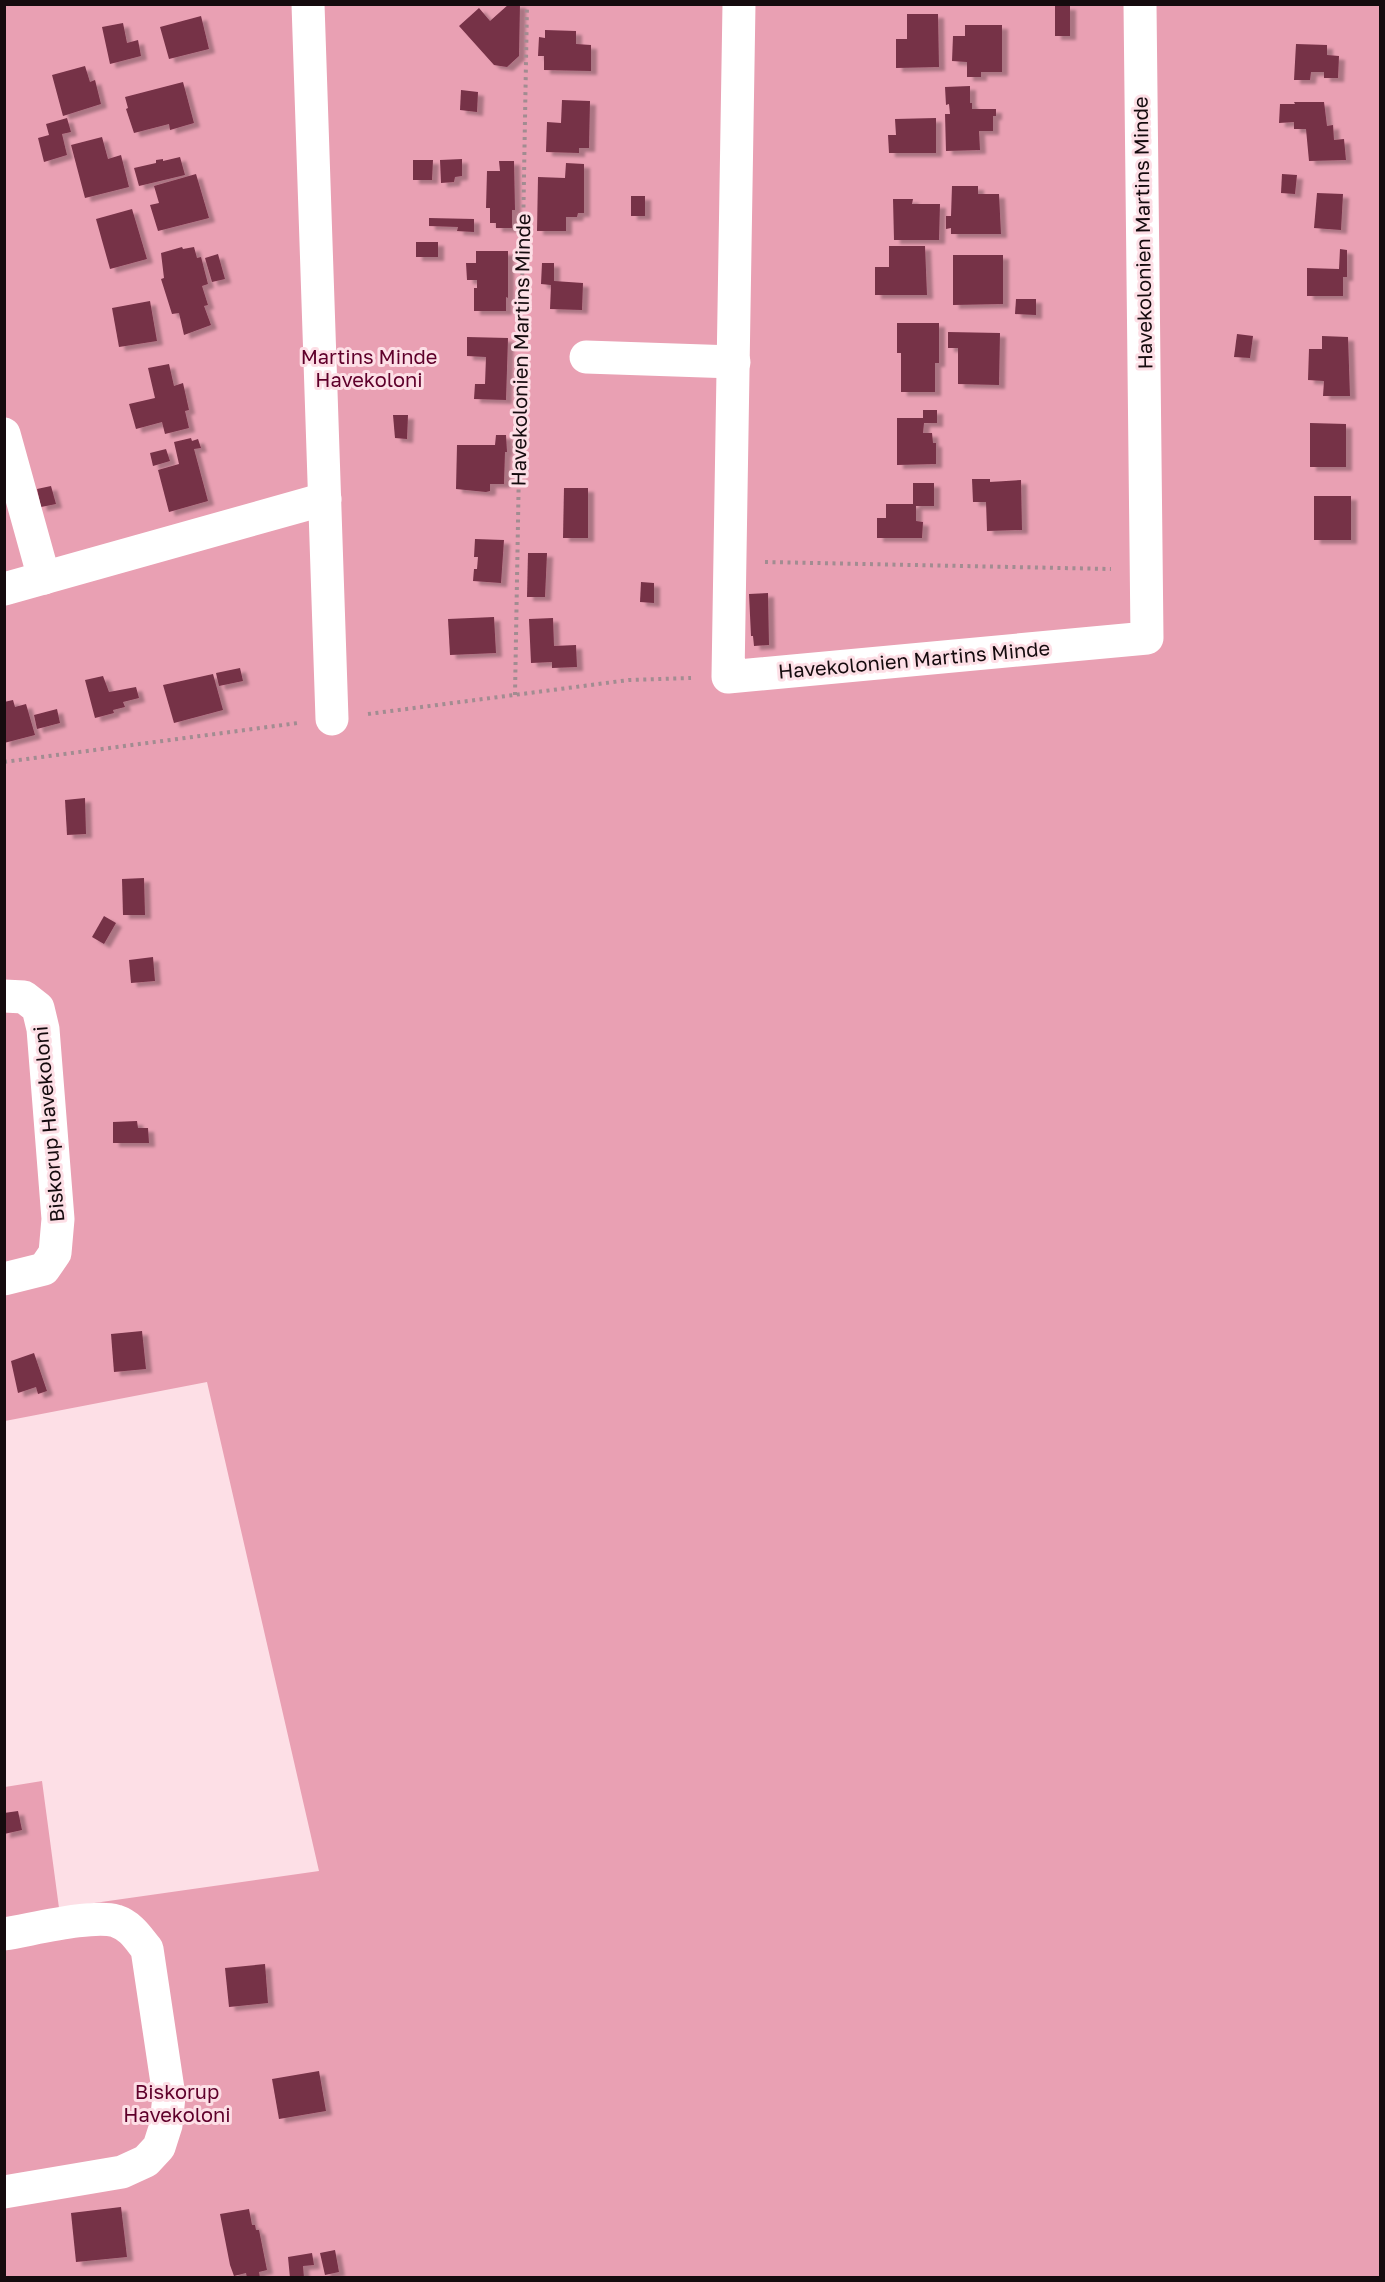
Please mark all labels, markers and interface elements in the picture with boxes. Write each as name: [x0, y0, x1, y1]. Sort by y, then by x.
street label: Havekolonien Martins Minde: [1128, 96, 1156, 370]
street label: Havekolonien Martins Minde: [506, 213, 534, 487]
park label: Martins Minde Havekoloni: [301, 344, 437, 391]
street label: Havekolonien Martins Minde: [777, 635, 1051, 683]
street label: Biskorup Havekoloni: [27, 1025, 69, 1223]
park label: Biskorup Havekoloni: [123, 2079, 231, 2126]

